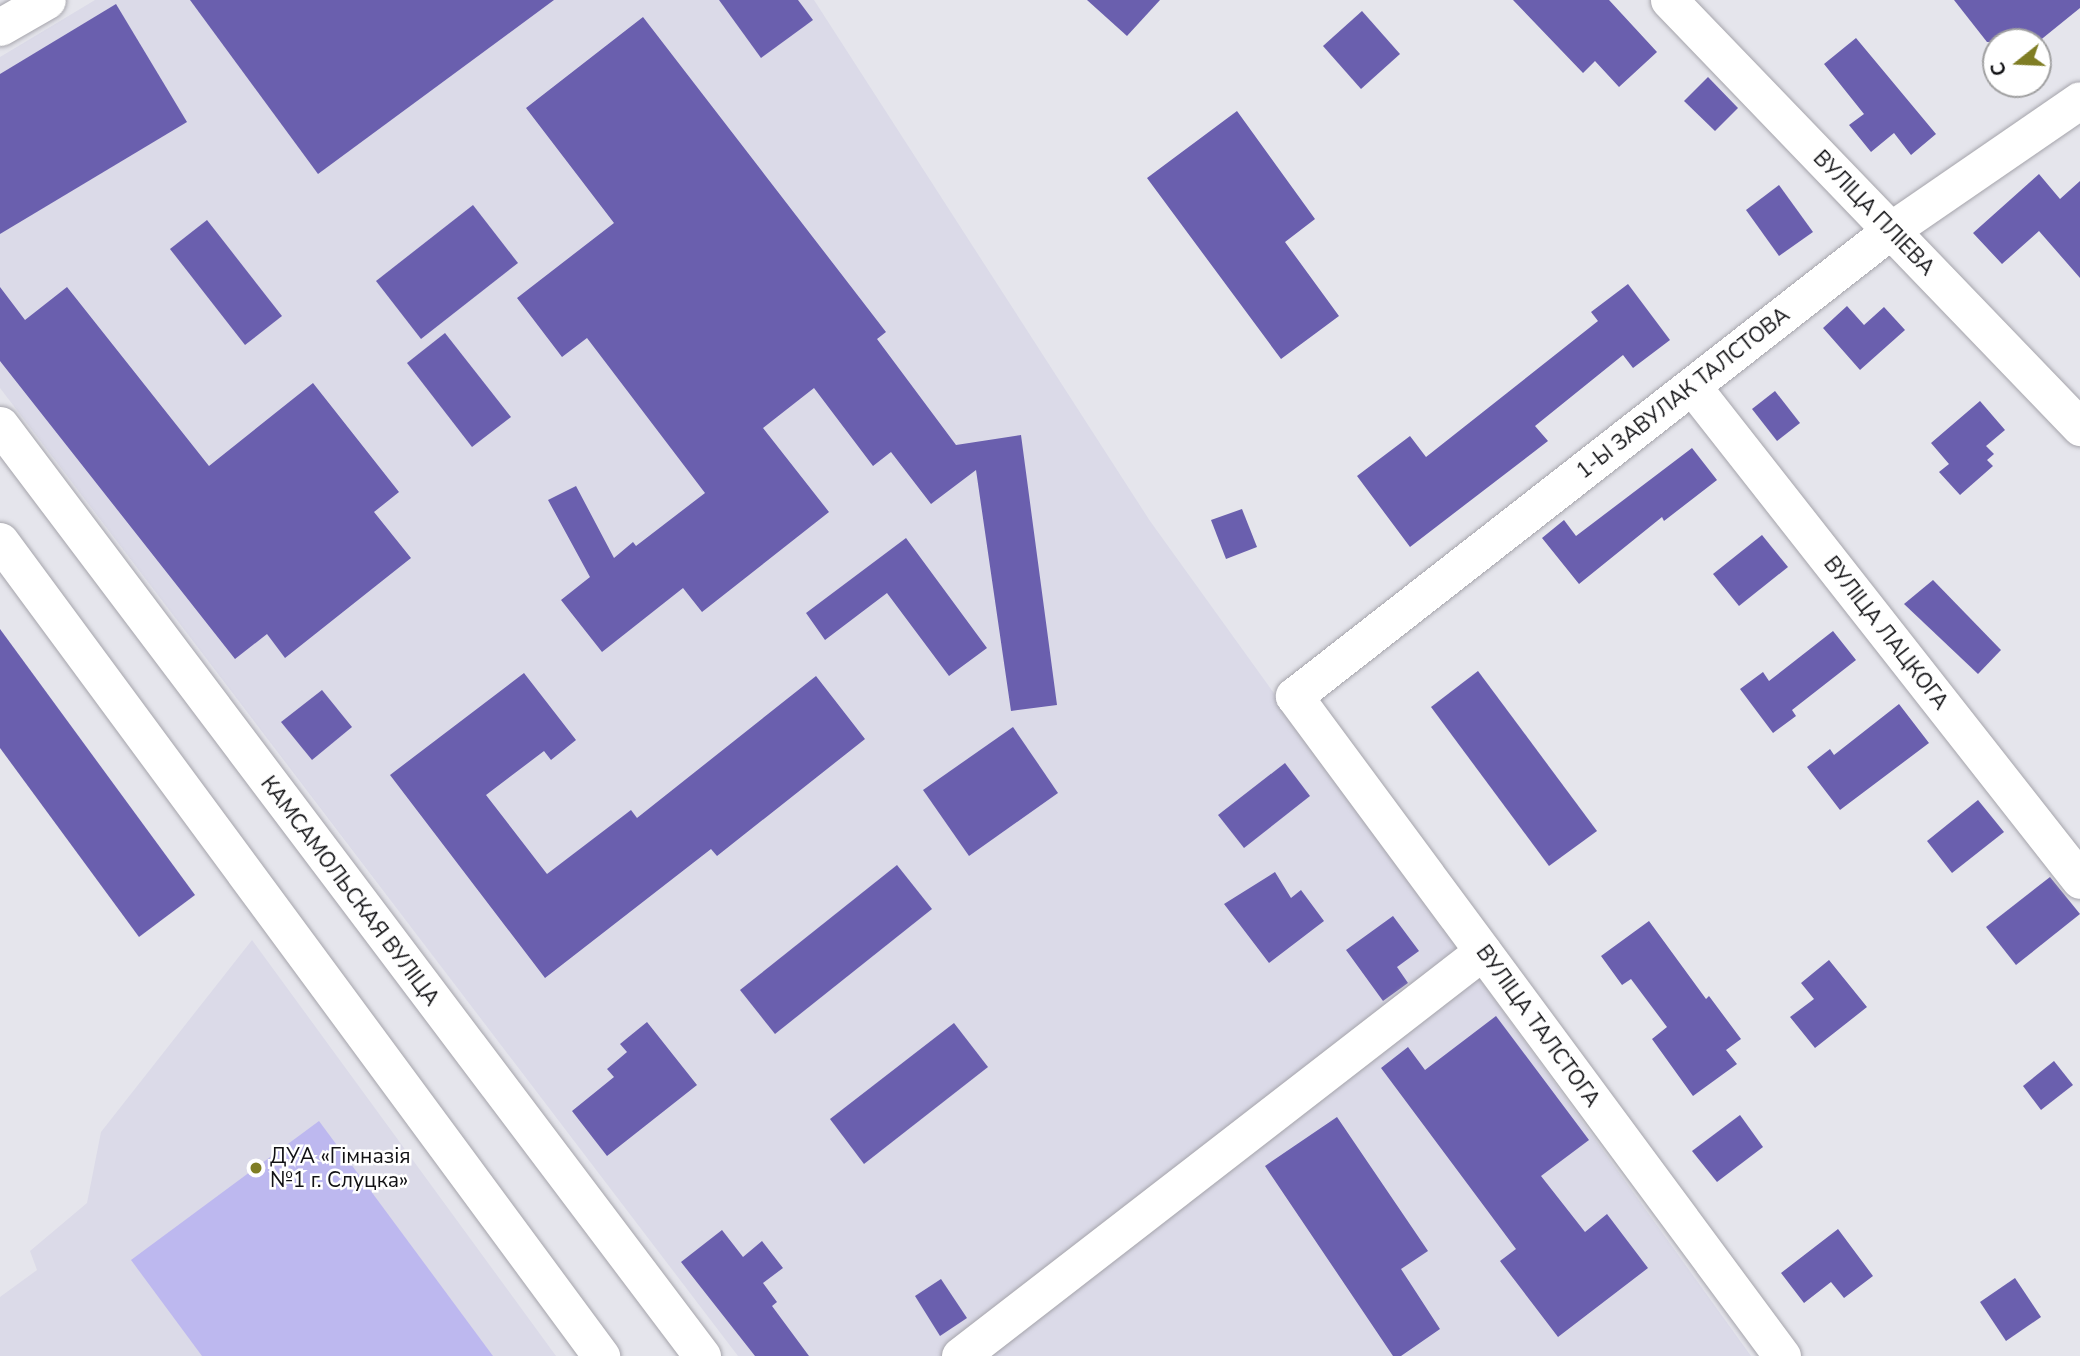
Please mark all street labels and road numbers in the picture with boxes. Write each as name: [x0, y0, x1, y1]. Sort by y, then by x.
street label: ВУЛІЦА ПЛІЕВА: [1808, 145, 1940, 281]
street label: 1-Ы ЗАВУЛАК ТАЛСТОВА: [1572, 302, 1794, 484]
street label: ВУЛІЦА ЛАЦКОГА: [1818, 552, 1954, 714]
street label: КАМСАМОЛЬСКАЯ ВУЛІЦА: [255, 771, 445, 1011]
street label: ВУЛІЦА ТАЛСТОГА: [1471, 940, 1605, 1112]

